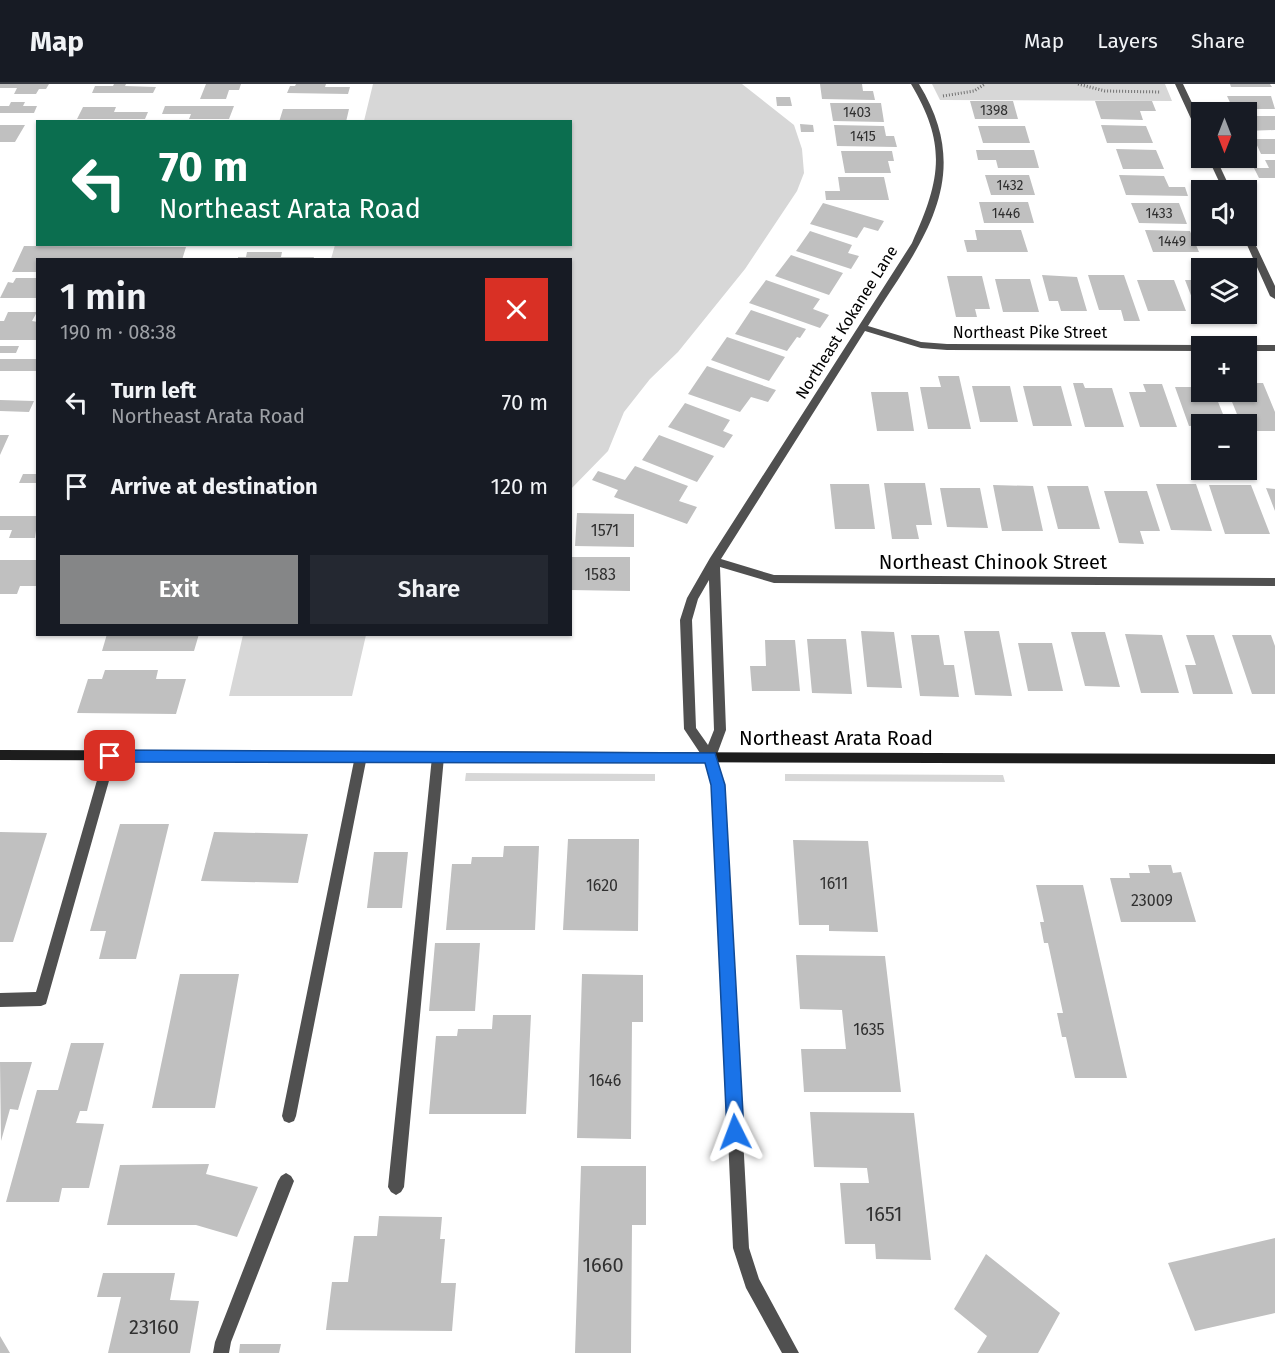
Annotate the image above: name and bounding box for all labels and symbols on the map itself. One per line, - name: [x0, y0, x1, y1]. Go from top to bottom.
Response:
- house number: 1398: [980, 102, 1008, 119]
- north arrow: [1191, 102, 1257, 168]
- house number: 1403: [843, 104, 871, 121]
- house number: 1415: [850, 128, 876, 145]
- house number: 1432: [996, 177, 1024, 194]
- house number: 1446: [992, 205, 1020, 222]
- house number: 1433: [1145, 205, 1173, 222]
- house number: 1449: [1158, 233, 1186, 250]
- street label: Northeast Kokanee Lane: [791, 242, 901, 402]
- street label: Northeast Pike Street: [953, 323, 1107, 342]
- house number: 1571: [591, 521, 619, 540]
- street label: Northeast Chinook Street: [879, 550, 1108, 574]
- house number: 1583: [584, 565, 616, 584]
- street label: Northeast Arata Road: [739, 726, 933, 750]
- pin: [84, 730, 135, 781]
- house number: 1611: [820, 874, 848, 893]
- house number: 1620: [586, 876, 618, 895]
- house number: 23009: [1131, 891, 1173, 910]
- house number: 1635: [853, 1020, 885, 1039]
- house number: 1646: [589, 1071, 621, 1090]
- position arrow: [703, 1100, 767, 1164]
- house number: 1651: [866, 1202, 902, 1226]
- house number: 1660: [582, 1253, 624, 1277]
- house number: 23160: [129, 1315, 179, 1339]

